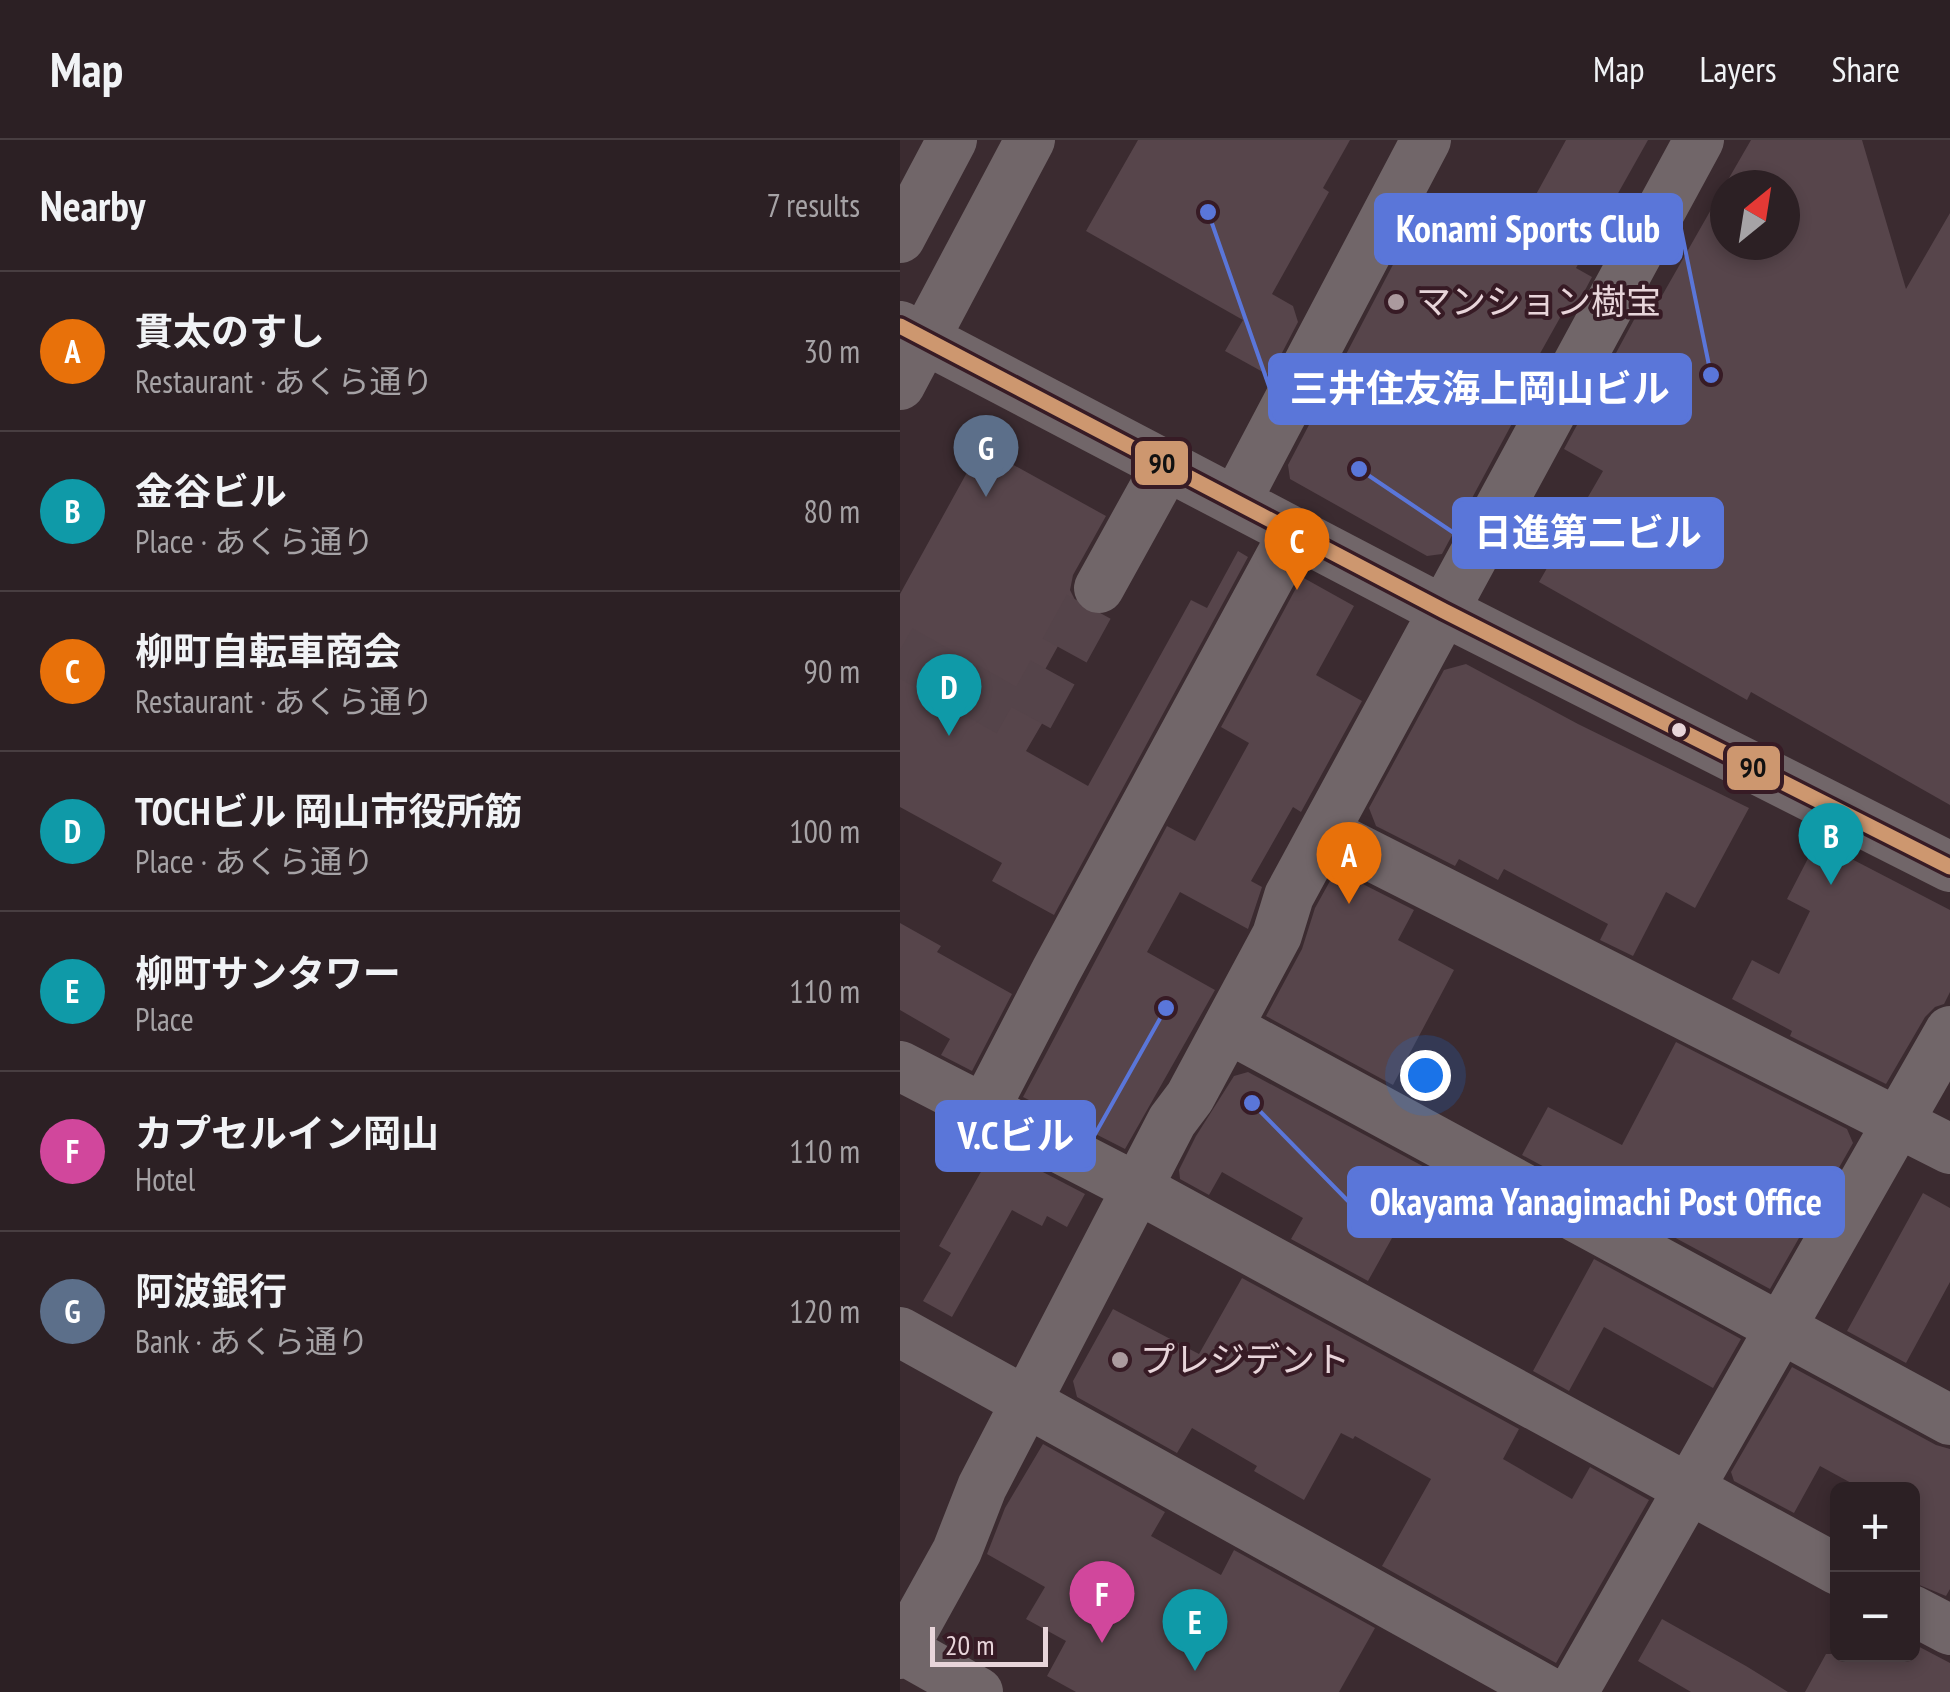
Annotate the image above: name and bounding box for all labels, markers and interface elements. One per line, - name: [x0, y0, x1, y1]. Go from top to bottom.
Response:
- text: Map: [50, 38, 123, 100]
- text: Map: [1593, 46, 1644, 92]
- text: Layers: [1699, 46, 1777, 92]
- text: Share: [1832, 46, 1900, 92]
- north arrow: [1710, 170, 1800, 260]
- text: Nearby: [40, 178, 145, 233]
- text: 7 results: [766, 184, 860, 226]
- callout: Konami Sports Club: [1376, 195, 1681, 263]
- text: Konami Sports Club: [1396, 203, 1660, 252]
- place label: マンション樹宝: [1416, 278, 1661, 324]
- marker: マンション樹宝: [1385, 291, 1407, 313]
- text: 貫太のすし: [135, 306, 325, 355]
- text: A: [64, 330, 81, 372]
- text: 30 m: [804, 330, 860, 372]
- callout: 三井住友海上岡山ビル: [1270, 355, 1690, 423]
- text: Restaurant · あくら通り: [135, 360, 433, 402]
- text: 三井住友海上岡山ビル: [1290, 363, 1670, 412]
- pin: G: [954, 414, 1018, 497]
- line badge: 90: [1133, 439, 1190, 487]
- text: 90: [1149, 444, 1175, 481]
- text: 金谷ビル: [135, 466, 287, 515]
- text: B: [65, 490, 80, 532]
- text: 80 m: [804, 490, 860, 532]
- callout: 日進第二ビル: [1454, 499, 1722, 567]
- text: 日進第二ビル: [1474, 507, 1702, 556]
- pin: C: [1264, 508, 1330, 590]
- text: Place · あくら通り: [135, 520, 374, 562]
- text: 柳町自転車商会: [135, 626, 401, 675]
- text: C: [65, 650, 80, 692]
- text: 90 m: [804, 650, 860, 692]
- pin: D: [917, 654, 982, 736]
- text: Restaurant · あくら通り: [135, 680, 433, 722]
- unlabelled marker: [1669, 720, 1689, 740]
- line badge: 90: [1725, 744, 1782, 792]
- text: 90: [1740, 748, 1766, 785]
- text: TOCHビル 岡山市役所筋: [135, 786, 522, 835]
- pin: B: [1798, 802, 1864, 885]
- text: D: [64, 810, 81, 852]
- text: 100 m: [789, 810, 860, 852]
- pin: A: [1316, 822, 1382, 904]
- text: Place · あくら通り: [135, 840, 374, 882]
- text: 柳町サンタワー: [135, 948, 401, 997]
- text: E: [66, 970, 79, 1012]
- text: 110 m: [789, 970, 860, 1012]
- text: Place: [135, 998, 194, 1040]
- your location: [1400, 1050, 1451, 1101]
- callout: V.Cビル: [937, 1102, 1094, 1170]
- text: カプセルイン岡山: [135, 1108, 439, 1157]
- text: V.Cビル: [957, 1110, 1074, 1159]
- text: F: [66, 1130, 79, 1172]
- text: 110 m: [789, 1130, 860, 1172]
- text: Hotel: [135, 1158, 195, 1200]
- callout: Okayama Yanagimachi Post Office: [1349, 1168, 1843, 1236]
- text: Okayama Yanagimachi Post Office: [1370, 1176, 1822, 1225]
- text: 阿波銀行: [135, 1266, 287, 1315]
- text: G: [64, 1290, 81, 1332]
- text: 120 m: [789, 1290, 860, 1332]
- text: Bank · あくら通り: [135, 1320, 369, 1362]
- place label: プレジデント: [1140, 1336, 1350, 1382]
- marker: プレジデント: [1109, 1349, 1131, 1371]
- map controls: [1830, 1482, 1920, 1662]
- button: +: [1830, 1482, 1920, 1572]
- pin: F: [1070, 1560, 1134, 1643]
- button: −: [1830, 1572, 1920, 1662]
- pin: E: [1162, 1588, 1228, 1671]
- scale bar: [930, 1622, 1048, 1666]
- text: 20 m: [945, 1626, 994, 1663]

